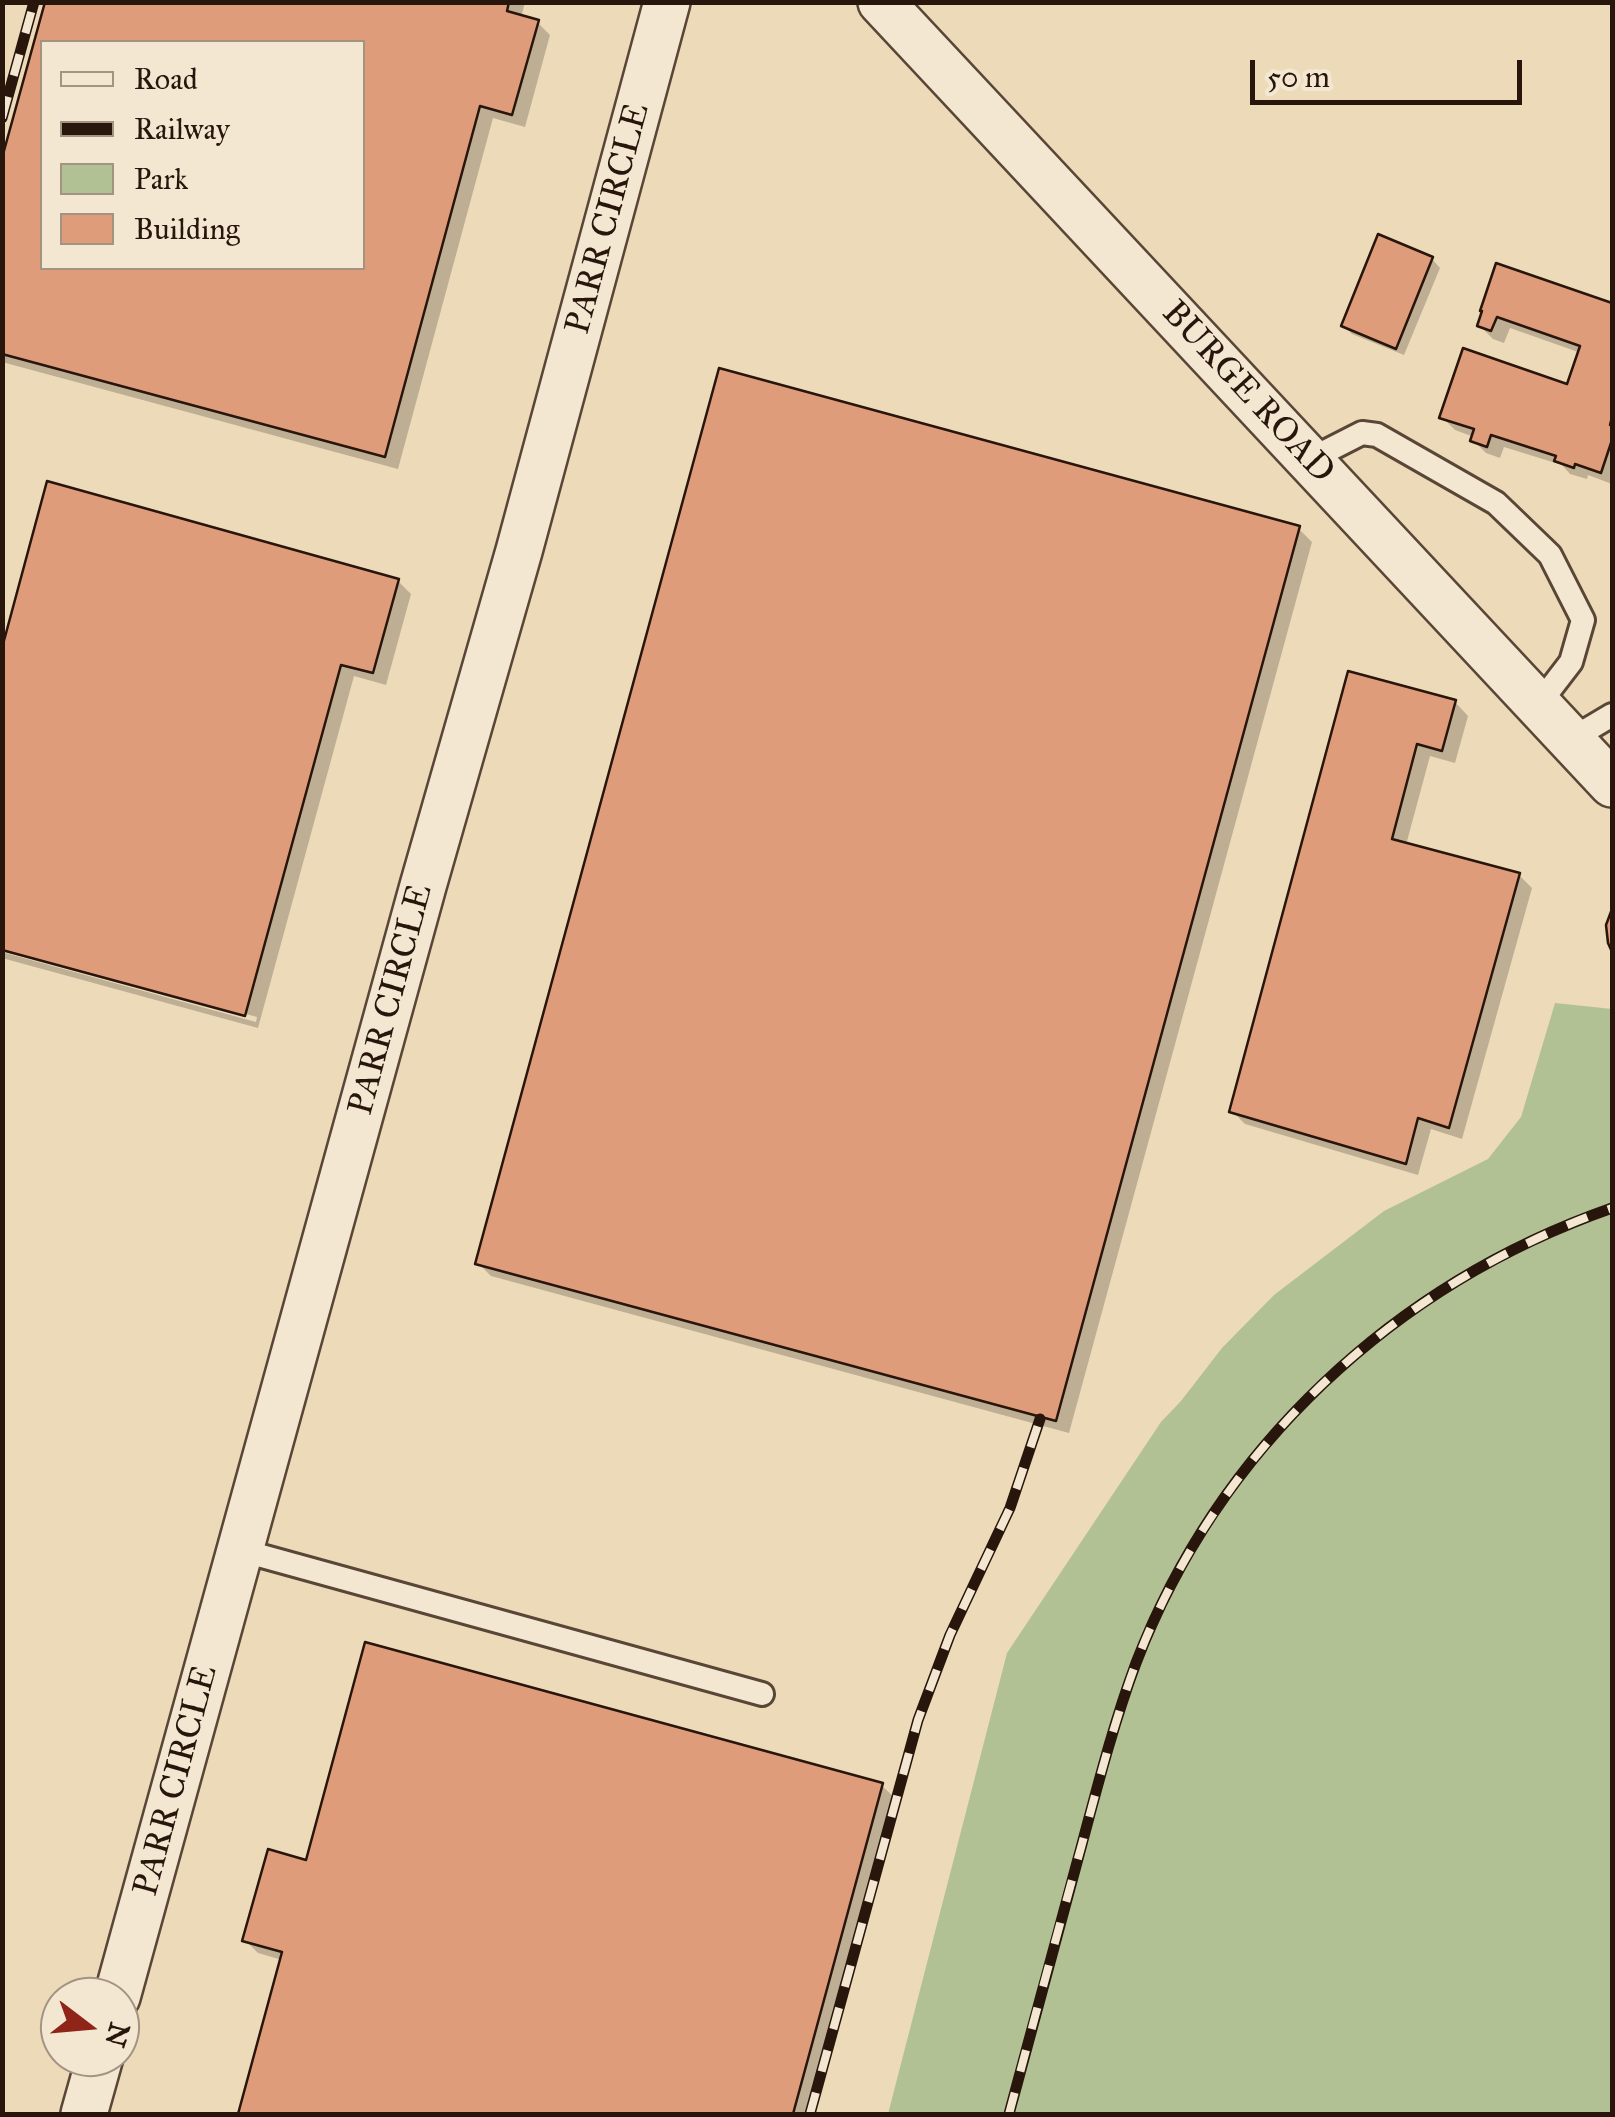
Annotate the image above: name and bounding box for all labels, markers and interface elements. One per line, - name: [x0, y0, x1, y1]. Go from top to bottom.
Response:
- legend: [40, 40, 365, 270]
- scale bar: [1255, 40, 1528, 102]
- text: 50 m: [1267, 59, 1330, 95]
- text: Road: [134, 61, 198, 97]
- street label: PARR CIRCLE: [558, 99, 660, 339]
- text: Railway: [134, 111, 230, 147]
- text: Park: [134, 161, 188, 197]
- text: Building: [134, 211, 240, 247]
- street label: BURGE ROAD: [1152, 293, 1342, 493]
- street label: PARR CIRCLE: [341, 880, 443, 1120]
- street label: PARR CIRCLE: [126, 1661, 228, 1901]
- north arrow: [40, 1977, 140, 2077]
- text: N: [97, 2019, 137, 2051]

